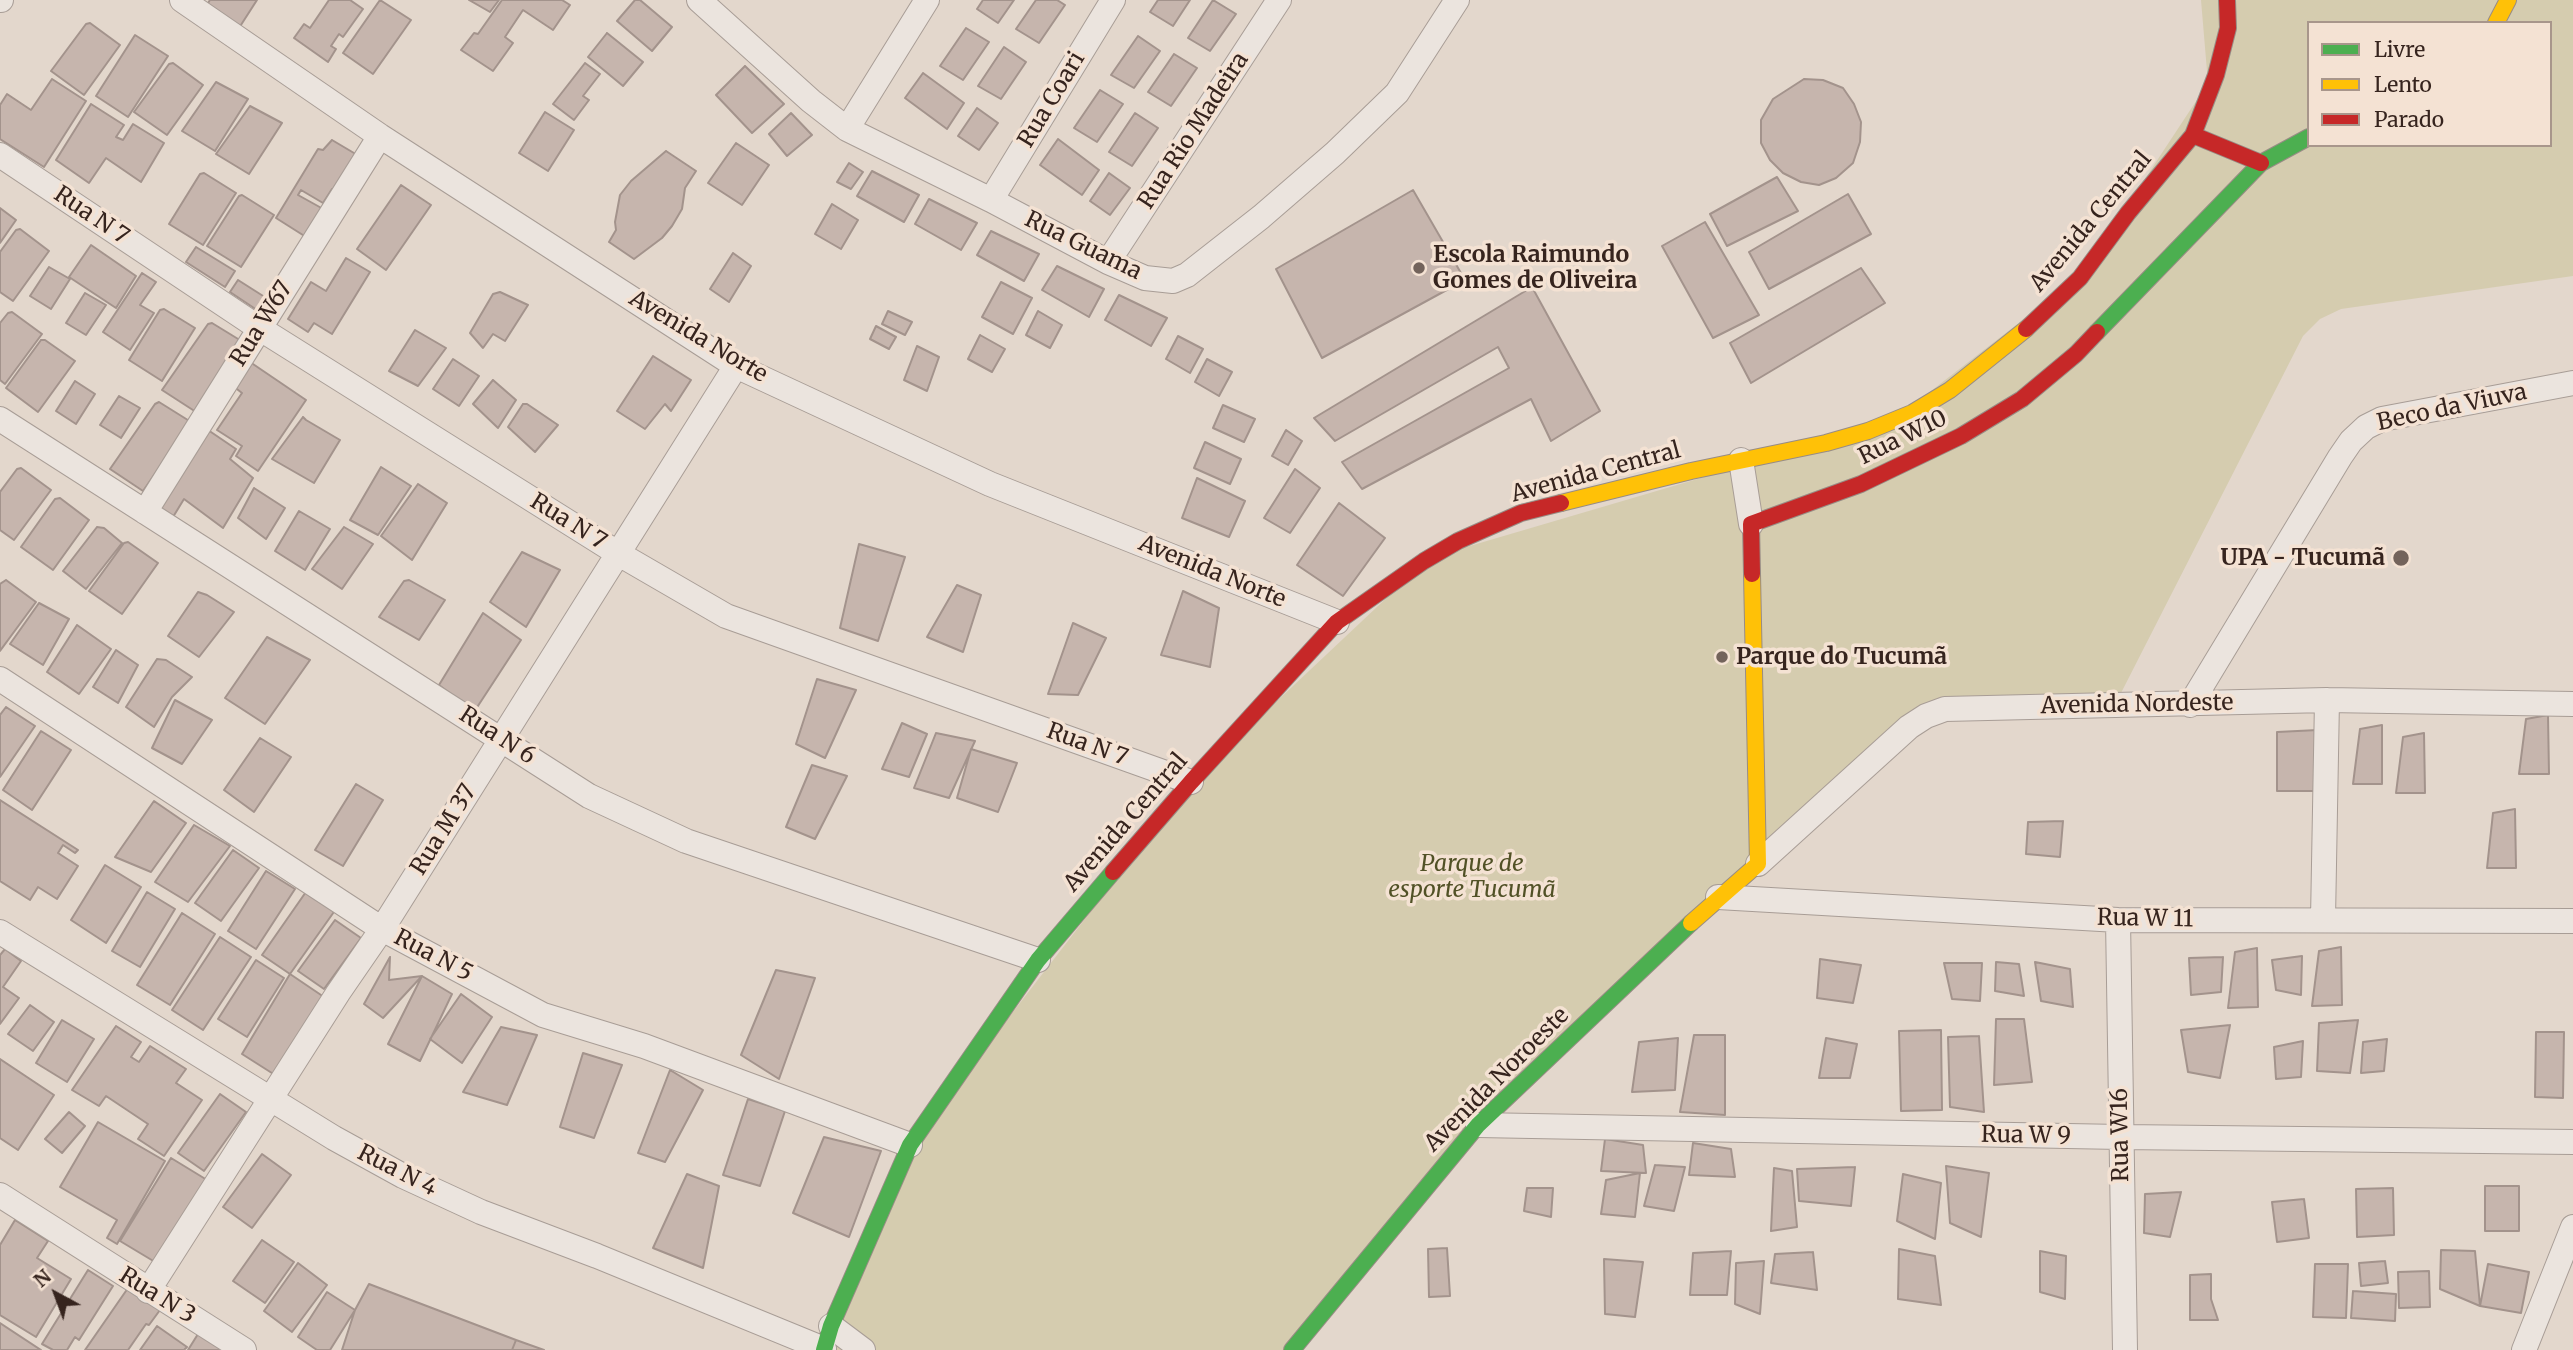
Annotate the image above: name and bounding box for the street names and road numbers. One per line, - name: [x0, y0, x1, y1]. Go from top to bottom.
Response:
- street label: Rua Coari: [1013, 47, 1091, 153]
- street label: Rua Rio Madeira: [1133, 47, 1255, 215]
- street label: Avenida Central: [2024, 146, 2158, 298]
- street label: Rua N 7: [48, 181, 134, 251]
- street label: Rua Guama: [1020, 206, 1146, 286]
- street label: Rua W67: [225, 276, 299, 372]
- street label: Avenida Norte: [624, 285, 772, 389]
- street label: Beco da Viuva: [2375, 379, 2529, 437]
- street label: Rua W10: [1854, 405, 1952, 471]
- street label: Avenida Central: [1508, 437, 1684, 509]
- street label: Rua N 7: [525, 488, 611, 556]
- street label: Avenida Norte: [1135, 530, 1289, 614]
- street label: Avenida Nordeste: [2040, 690, 2234, 720]
- street label: Rua N 6: [454, 701, 540, 771]
- street label: Rua N 7: [1043, 718, 1131, 772]
- street label: Avenida Central: [1058, 748, 1194, 898]
- street label: Rua M 37: [405, 780, 483, 880]
- street label: Rua W 11: [2097, 904, 2193, 934]
- street label: Rua N 5: [389, 924, 477, 988]
- street label: Avenida Noroeste: [1419, 1002, 1575, 1158]
- street label: Rua W16: [2106, 1088, 2136, 1182]
- street label: Rua W 9: [1981, 1121, 2071, 1151]
- street label: Rua N 4: [353, 1139, 441, 1203]
- street label: Rua N 3: [114, 1262, 200, 1330]

